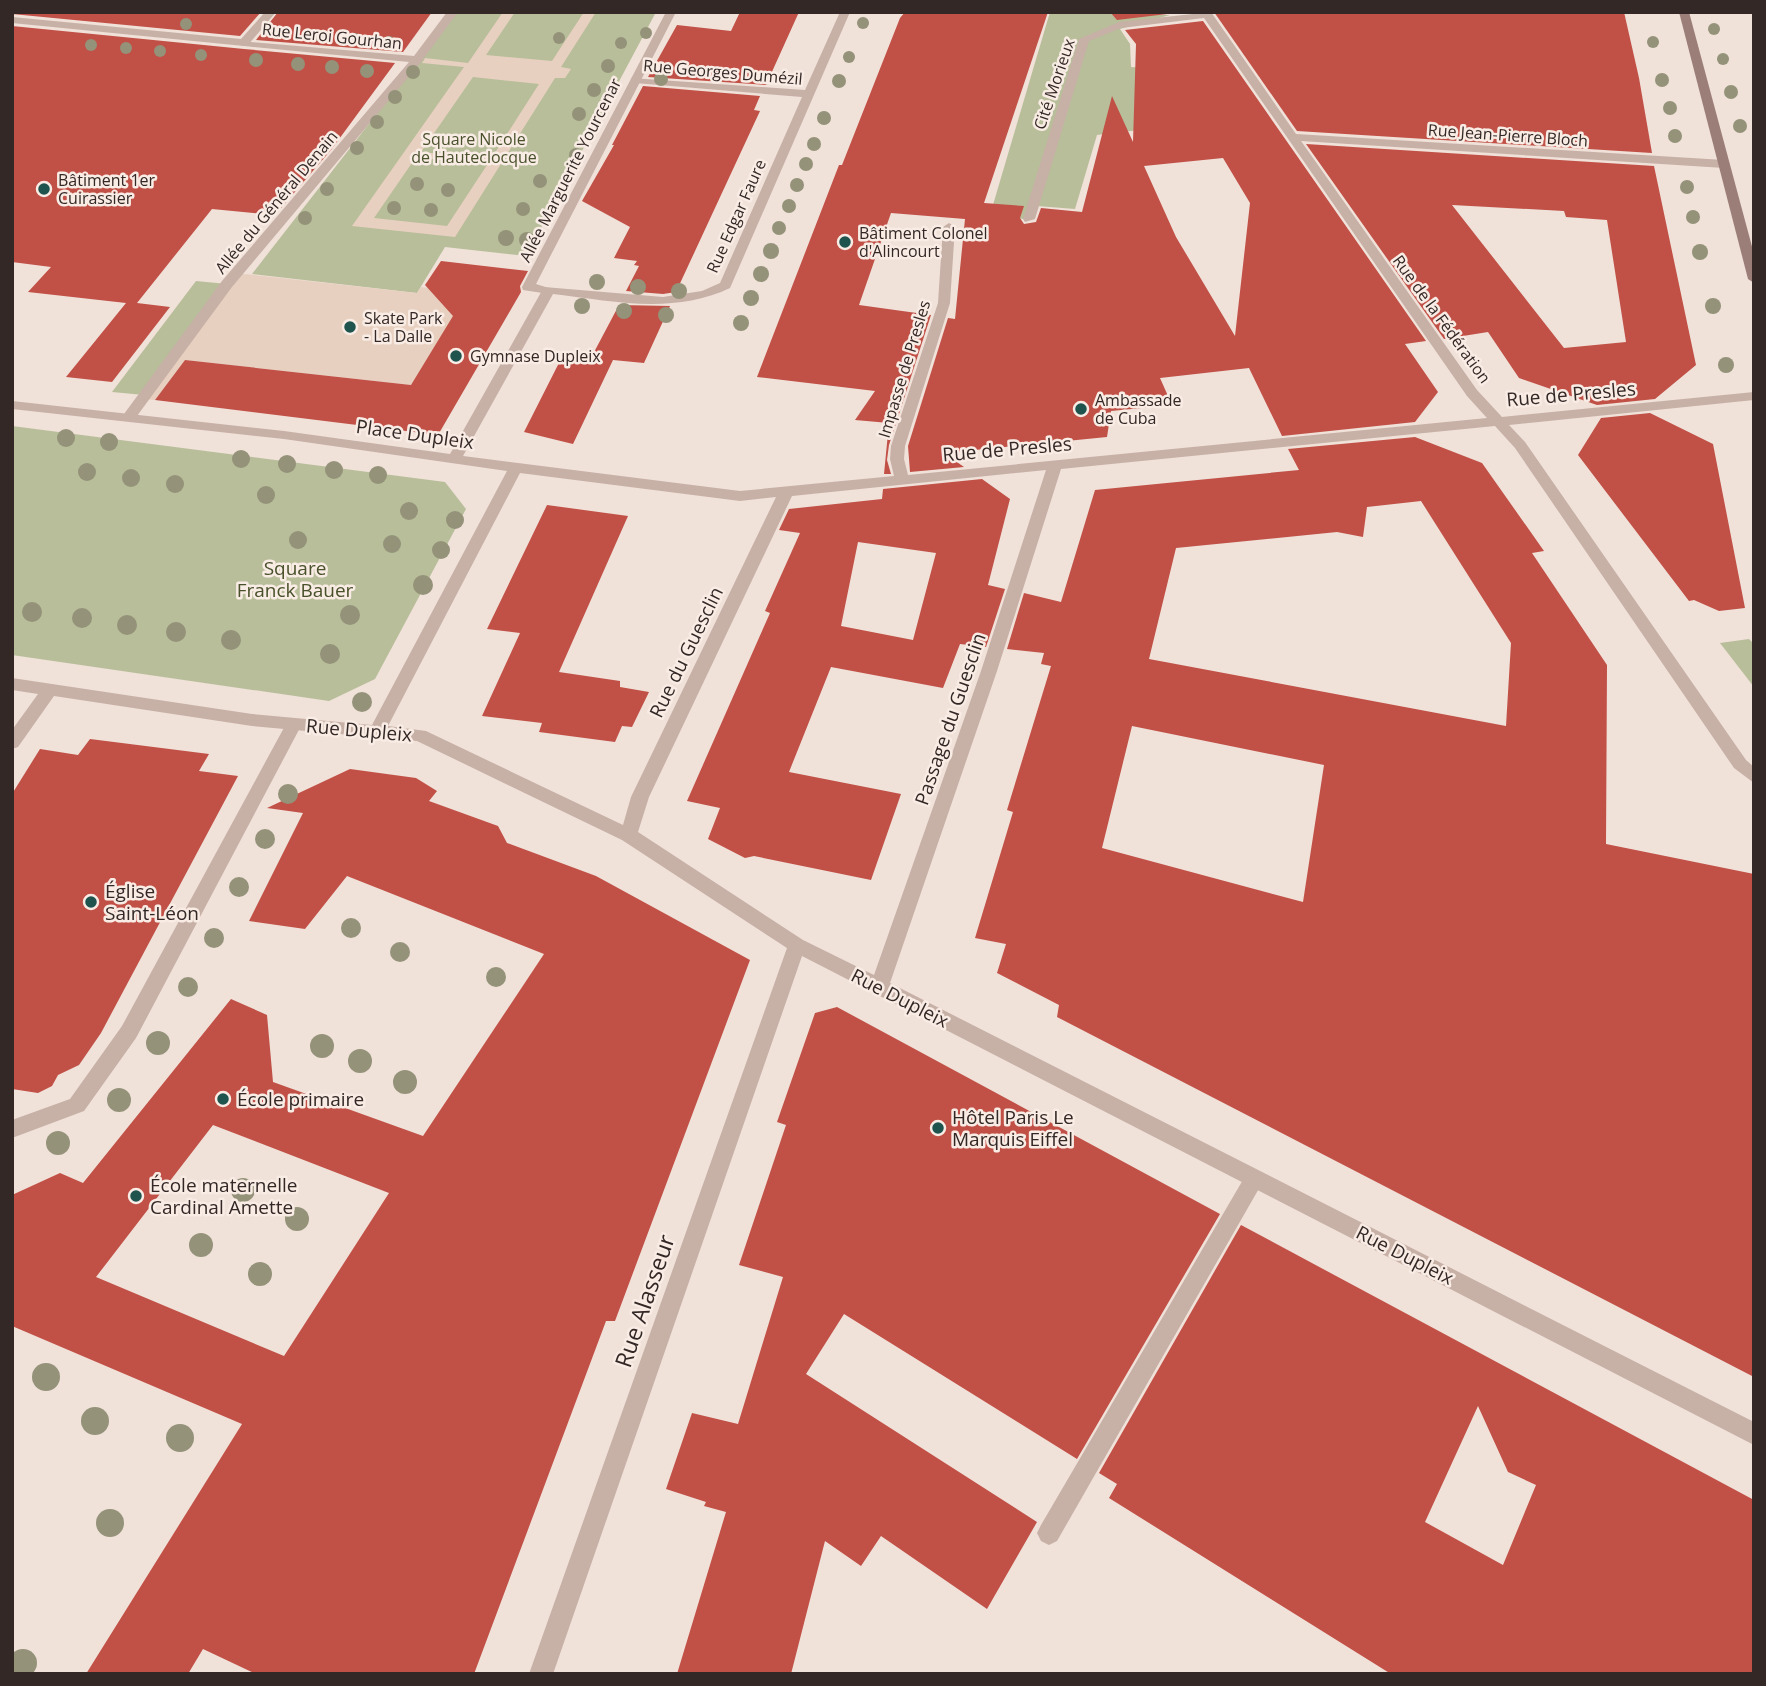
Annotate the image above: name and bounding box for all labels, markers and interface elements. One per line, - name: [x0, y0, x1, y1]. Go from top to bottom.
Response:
- street label: Rue Leroi Gourhan: [261, 18, 403, 54]
- street label: Cité Morieux: [1028, 35, 1080, 132]
- street label: Rue Georges Dumézil: [642, 54, 804, 90]
- street label: Allée Marguerite Yourcenar: [514, 74, 626, 266]
- street label: Rue Jean-Pierre Bloch: [1427, 118, 1589, 152]
- street label: Allée du Général Denain: [210, 126, 342, 278]
- park label: Square Nicole de Hauteclocque: [411, 128, 537, 168]
- street label: Rue Edgar Faure: [701, 156, 771, 276]
- place label: Bâtiment 1er Cuirassier: [58, 169, 156, 209]
- marker: Bâtiment 1er Cuirassier: [36, 181, 52, 197]
- place label: Bâtiment Colonel d'Alincourt: [859, 222, 988, 262]
- marker: Bâtiment Colonel d'Alincourt: [837, 234, 853, 250]
- street label: Rue de la Fédération: [1388, 250, 1496, 388]
- street label: Impasse de Presles: [873, 298, 935, 440]
- place label: Skate Park - La Dalle: [364, 307, 443, 347]
- marker: Skate Park - La Dalle: [342, 319, 358, 335]
- place label: Gymnase Dupleix: [470, 345, 601, 367]
- marker: Gymnase Dupleix: [448, 348, 464, 364]
- street label: Rue de Presles: [1505, 375, 1637, 413]
- place label: Ambassade de Cuba: [1095, 389, 1182, 429]
- marker: Ambassade de Cuba: [1073, 401, 1089, 417]
- street label: Place Dupleix: [354, 413, 476, 455]
- street label: Rue de Presles: [941, 430, 1073, 468]
- park label: Square Franck Bauer: [237, 555, 354, 603]
- street label: Rue du Guesclin: [643, 582, 729, 722]
- street label: Passage du Guesclin: [908, 630, 992, 808]
- street label: Rue Dupleix: [305, 712, 413, 748]
- place label: Église Saint-Léon: [105, 878, 199, 926]
- marker: Église Saint-Léon: [83, 894, 99, 910]
- street label: Rue Dupleix: [847, 962, 953, 1034]
- place label: École primaire: [237, 1086, 364, 1112]
- marker: École primaire: [215, 1091, 231, 1107]
- place label: Hôtel Paris Le Marquis Eiffel: [952, 1104, 1074, 1152]
- marker: Hôtel Paris Le Marquis Eiffel: [930, 1120, 946, 1136]
- place label: École maternelle Cardinal Amette: [150, 1172, 297, 1220]
- marker: École maternelle Cardinal Amette: [128, 1188, 144, 1204]
- street label: Rue Dupleix: [1352, 1219, 1458, 1291]
- street label: Rue Alasseur: [606, 1229, 682, 1371]

